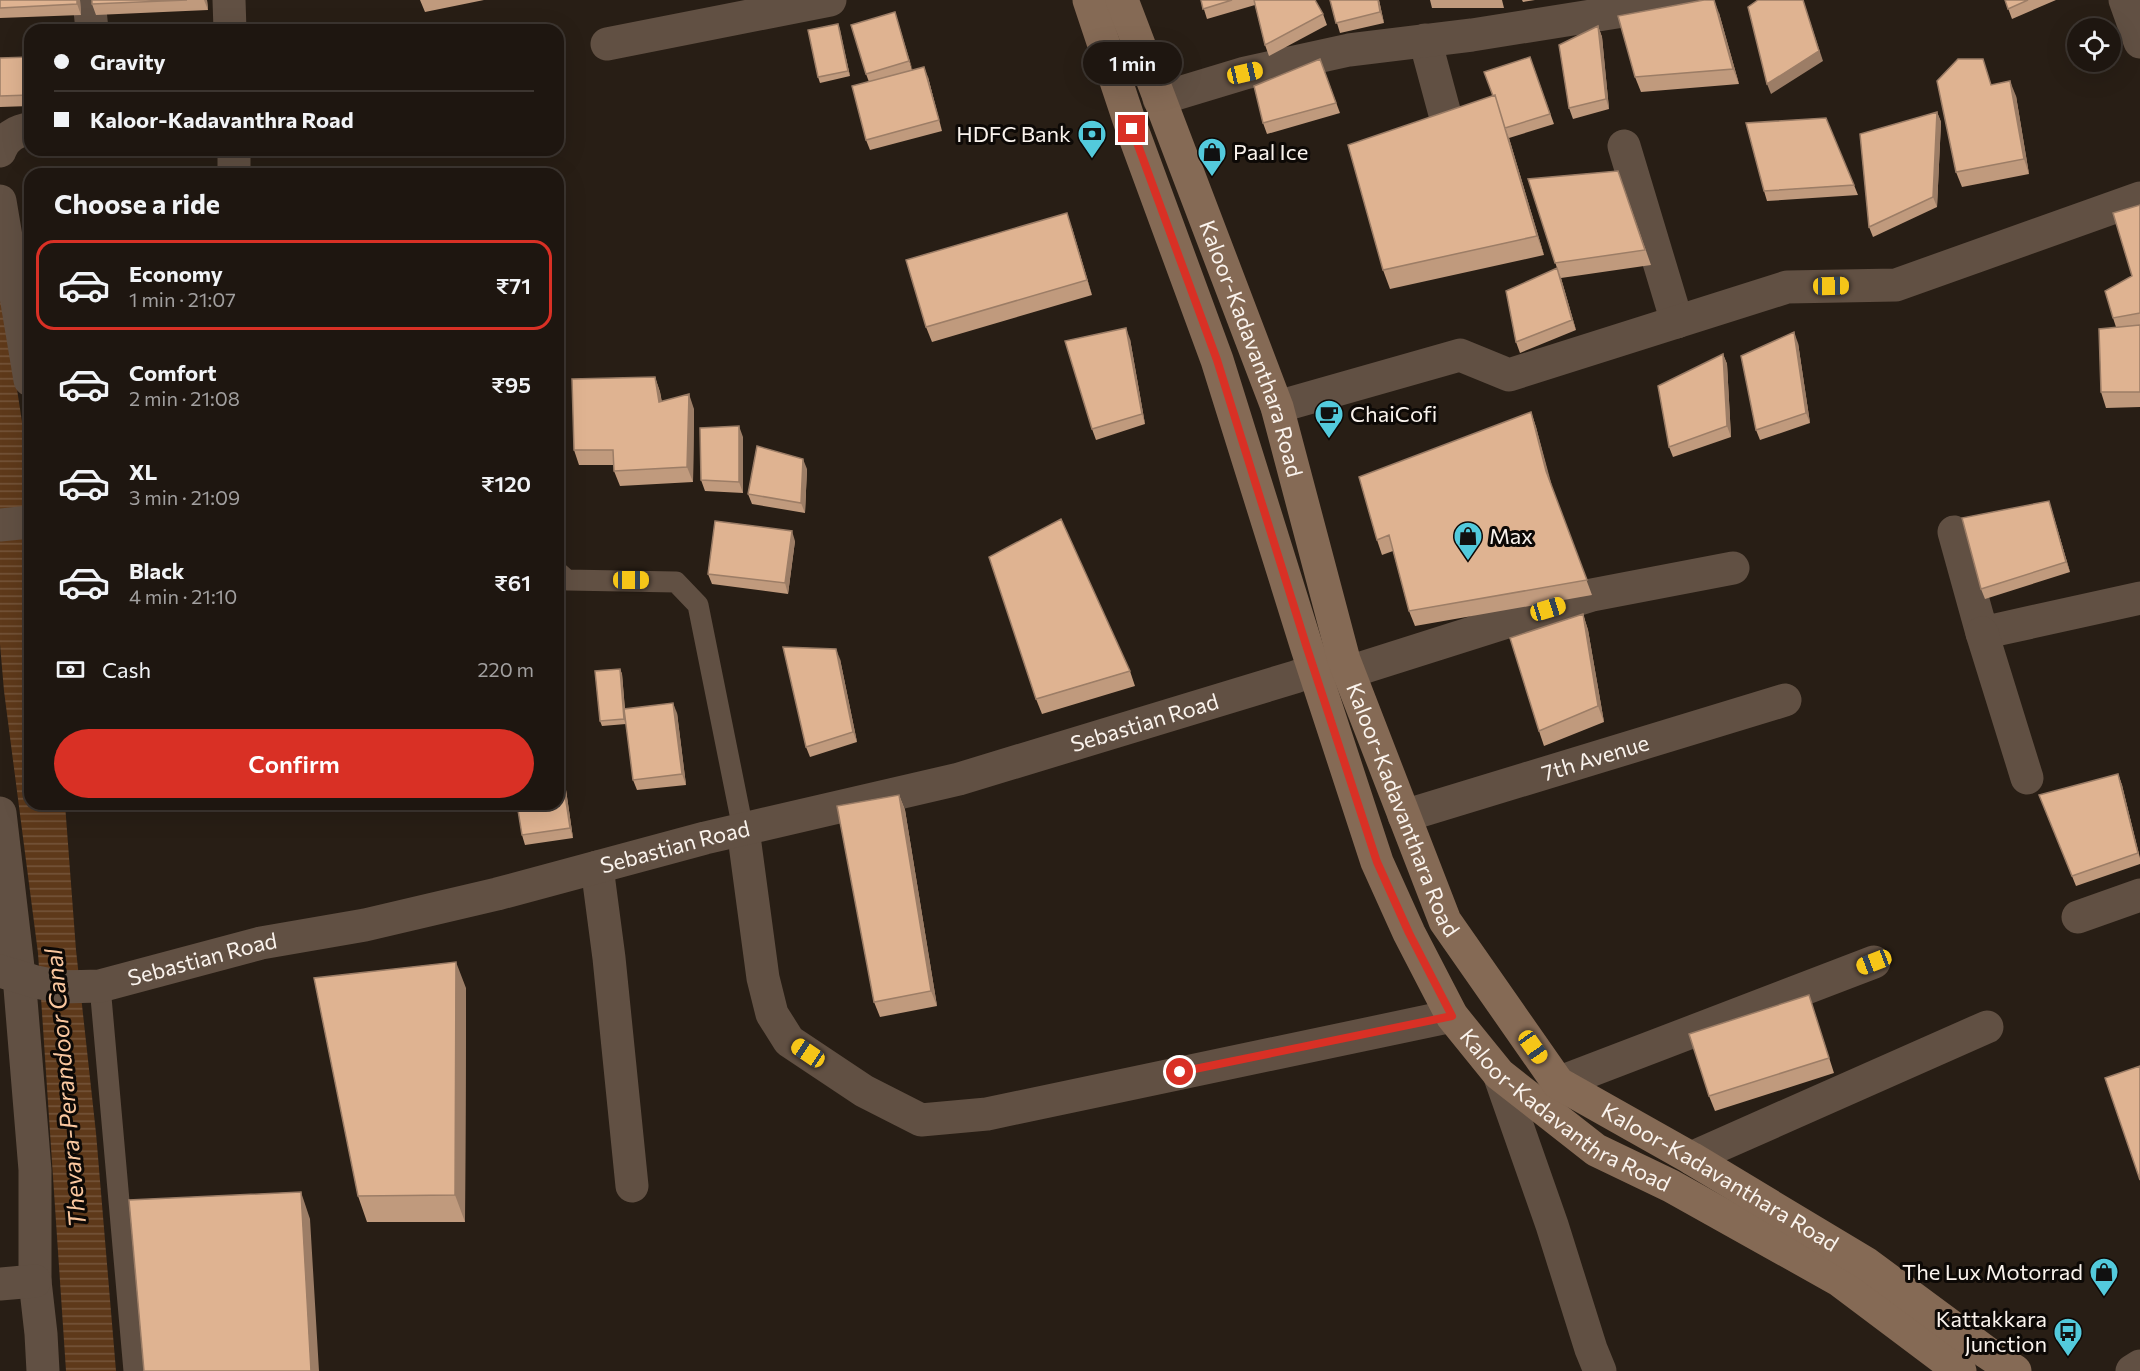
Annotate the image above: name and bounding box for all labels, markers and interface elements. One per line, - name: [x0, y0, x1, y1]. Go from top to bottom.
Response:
- map controls: [2067, 18, 2121, 72]
- button: locate: [2067, 18, 2121, 72]
- callout: 1 min: [1082, 42, 1182, 84]
- text: Gravity: [90, 48, 166, 75]
- text: 1 min: [1109, 51, 1156, 75]
- car: [1225, 60, 1265, 86]
- text: Kaloor-Kadavanthra Road: [90, 106, 354, 133]
- route end: [1118, 115, 1145, 142]
- bank icon: HDFC Bank: [1076, 118, 1108, 160]
- place label: HDFC Bank: [956, 120, 1071, 147]
- shop icon: Paal Ice: [1196, 136, 1228, 178]
- place label: Paal Ice: [1233, 138, 1308, 165]
- text: Choose a ride: [54, 187, 220, 220]
- street label: Kaloor-Kadavanthara Road: [1194, 216, 1309, 480]
- icon: car: [57, 258, 111, 312]
- text: Economy: [129, 260, 223, 287]
- text: ₹71: [496, 272, 531, 299]
- car: [1813, 277, 1849, 295]
- text: 1 min · 21:07: [129, 287, 236, 311]
- icon: car: [57, 357, 111, 411]
- text: Comfort: [129, 359, 217, 386]
- text: ₹95: [491, 371, 531, 398]
- text: 2 min · 21:08: [129, 386, 240, 410]
- cafe icon: ChaiCofi: [1313, 398, 1345, 440]
- place label: ChaiCofi: [1350, 400, 1437, 427]
- icon: car: [57, 456, 111, 510]
- text: XL: [129, 458, 157, 485]
- text: ₹120: [481, 470, 531, 497]
- text: 3 min · 21:09: [129, 485, 240, 509]
- shop icon: Max: [1452, 520, 1484, 562]
- place label: Max: [1489, 522, 1533, 549]
- icon: car: [57, 555, 111, 609]
- text: Black: [129, 557, 184, 584]
- text: ₹61: [494, 569, 531, 596]
- car: [613, 571, 649, 589]
- text: 4 min · 21:10: [129, 584, 237, 608]
- car: [1528, 595, 1568, 623]
- icon: cash: [54, 653, 87, 686]
- text: Cash: [102, 656, 151, 683]
- text: 220 m: [478, 657, 534, 681]
- street label: Kaloor-Kadavanthara Road: [1341, 679, 1466, 942]
- street label: Sebastian Road: [1067, 687, 1222, 757]
- street label: 7th Avenue: [1538, 728, 1652, 786]
- button: Confirm: [54, 729, 534, 798]
- street label: Sebastian Road: [597, 814, 752, 879]
- street label: Sebastian Road: [125, 926, 279, 991]
- water label: Thevara-Perandoor Canal: [38, 947, 91, 1228]
- car: [1854, 947, 1894, 977]
- street label: Kaloor-Kadavanthra Road: [1455, 1023, 1675, 1197]
- car: [1515, 1027, 1551, 1067]
- car: [788, 1035, 828, 1071]
- route start: [1166, 1058, 1193, 1085]
- street label: Kaloor-Kadavanthara Road: [1597, 1096, 1844, 1257]
- shop icon: The Lux Motorrad: [2088, 1256, 2120, 1298]
- place label: The Lux Motorrad: [1902, 1258, 2083, 1285]
- place label: Kattakkara Junction: [1936, 1305, 2047, 1357]
- bus stop icon: Kattakkara Junction: [2052, 1316, 2084, 1358]

